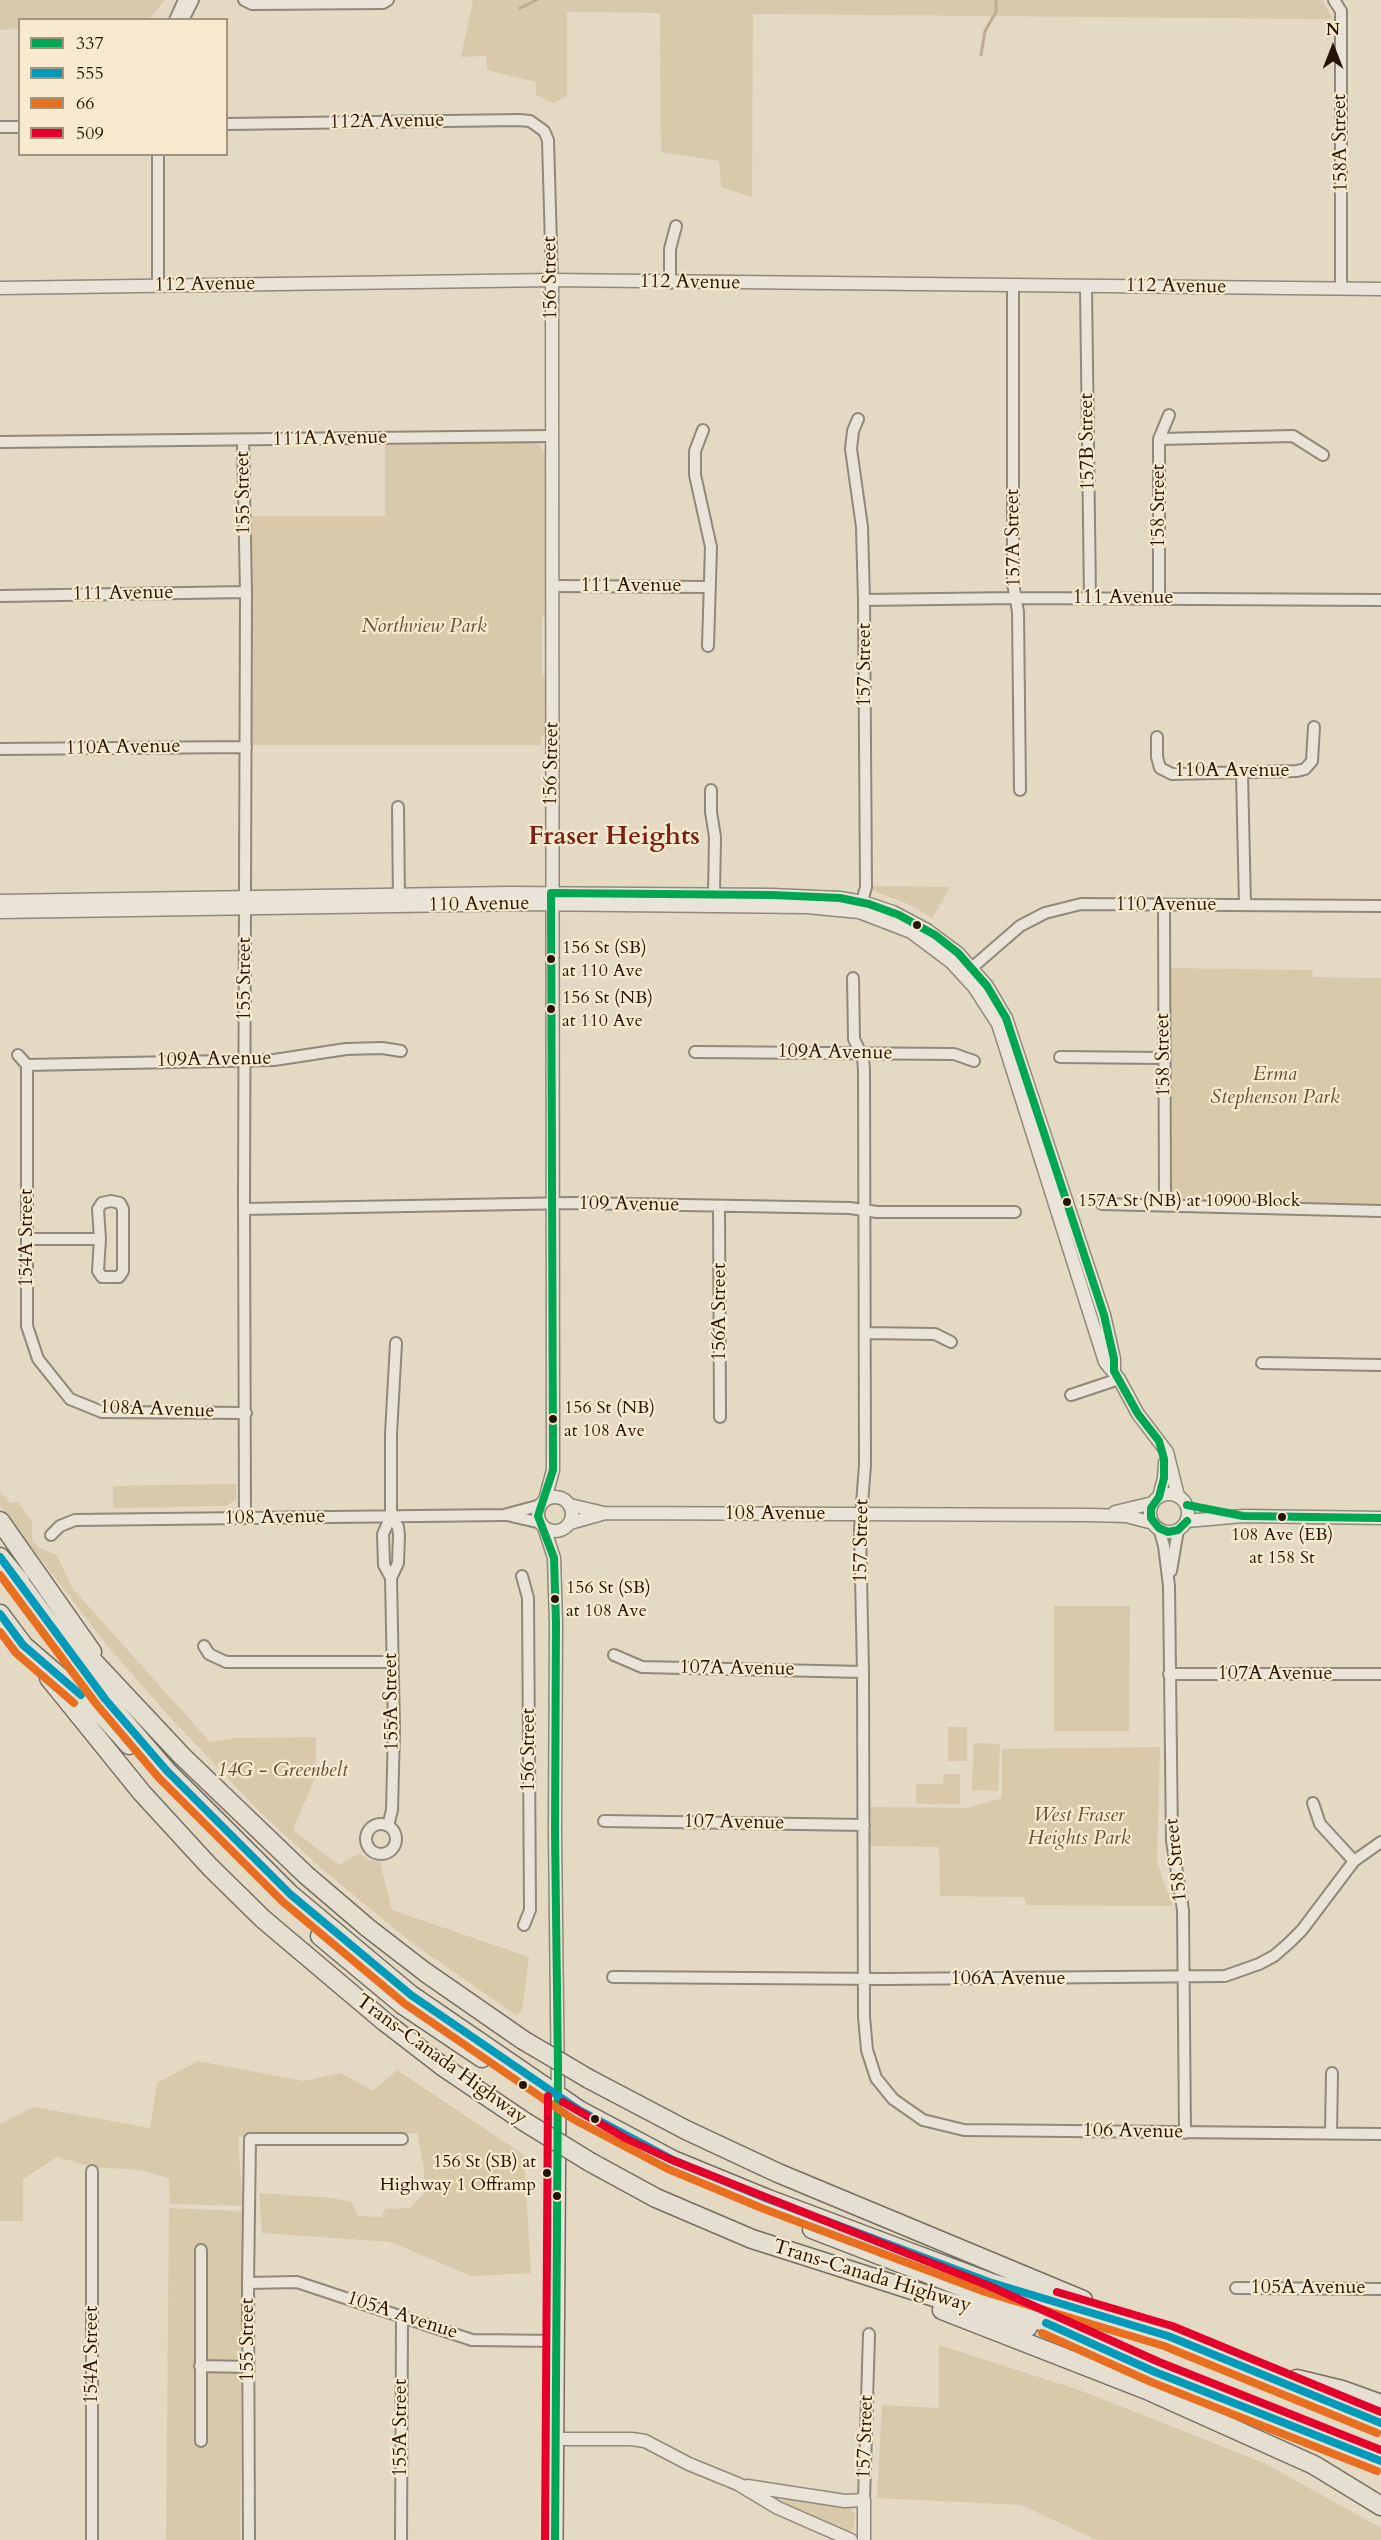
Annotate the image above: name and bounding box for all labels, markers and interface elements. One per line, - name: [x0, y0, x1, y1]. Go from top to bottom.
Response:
- legend: [18, 18, 228, 156]
- north arrow: [1303, 18, 1363, 78]
- text: N: [1326, 19, 1340, 41]
- text: 337: [76, 31, 104, 56]
- text: 555: [76, 61, 104, 86]
- text: 66: [76, 91, 94, 116]
- street label: 158A Street: [1328, 94, 1354, 192]
- street label: 112A Avenue: [329, 109, 445, 135]
- text: 509: [76, 121, 104, 146]
- street label: 156 Street: [538, 236, 564, 320]
- street label: 112 Avenue: [639, 270, 741, 296]
- street label: 112 Avenue: [154, 272, 256, 298]
- street label: 112 Avenue: [1125, 274, 1227, 300]
- street label: 157B Street: [1075, 393, 1101, 491]
- street label: 111A Avenue: [272, 426, 388, 452]
- street label: 155 Street: [231, 451, 257, 535]
- street label: 158 Street: [1147, 464, 1171, 548]
- street label: 157A Street: [1001, 489, 1027, 587]
- street label: 111 Avenue: [581, 574, 681, 598]
- street label: 111 Avenue: [72, 581, 174, 607]
- street label: 111 Avenue: [1073, 586, 1173, 610]
- park label: Northview Park: [361, 615, 487, 639]
- street label: 157 Street: [853, 623, 877, 707]
- street label: 156 Street: [539, 722, 565, 806]
- street label: 110A Avenue: [65, 735, 181, 761]
- street label: 110A Avenue: [1174, 759, 1290, 783]
- district label: Fraser Heights: [528, 822, 700, 854]
- street label: 110 Avenue: [428, 892, 530, 918]
- street label: 110 Avenue: [1116, 893, 1216, 917]
- unlabelled marker: [911, 919, 923, 931]
- street label: 155 Street: [233, 937, 257, 1021]
- place label: 156 St (SB) at 110 Ave: [562, 938, 647, 980]
- marker: 156 St (SB) at 110 Ave: [545, 953, 557, 965]
- place label: 156 St (NB) at 110 Ave: [562, 988, 653, 1030]
- marker: 156 St (NB) at 110 Ave: [545, 1003, 557, 1015]
- street label: 158 Street: [1151, 1013, 1177, 1097]
- street label: 109A Avenue: [777, 1040, 893, 1066]
- street label: 109A Avenue: [156, 1047, 272, 1073]
- park label: Erma Stephenson Park: [1210, 1063, 1340, 1110]
- street label: 154A Street: [15, 1189, 39, 1287]
- place label: 157A St (NB) at 10900 Block: [1078, 1191, 1300, 1213]
- street label: 109 Avenue: [578, 1192, 680, 1218]
- marker: 157A St (NB) at 10900 Block: [1061, 1196, 1073, 1208]
- street label: 156A Street: [708, 1263, 732, 1361]
- street label: 108A Avenue: [99, 1396, 215, 1424]
- place label: 156 St (NB) at 108 Ave: [564, 1398, 655, 1440]
- marker: 156 St (NB) at 108 Ave: [547, 1413, 559, 1425]
- street label: 157 Street: [849, 1499, 875, 1583]
- street label: 108 Avenue: [725, 1502, 825, 1526]
- street label: 108 Avenue: [224, 1505, 326, 1531]
- marker: 108 Ave (EB) at 158 St: [1276, 1511, 1288, 1523]
- place label: 108 Ave (EB) at 158 St: [1231, 1525, 1333, 1568]
- place label: 156 St (SB) at 108 Ave: [566, 1578, 651, 1620]
- marker: 156 St (SB) at 108 Ave: [549, 1593, 561, 1605]
- street label: 155A Street: [379, 1653, 405, 1751]
- street label: 107A Avenue: [679, 1656, 795, 1682]
- street label: 107A Avenue: [1217, 1662, 1333, 1686]
- street label: 156 Street: [517, 1708, 541, 1792]
- park label: 14G - Greenbelt: [216, 1759, 348, 1783]
- park label: West Fraser Heights Park: [1028, 1804, 1130, 1851]
- street label: 107 Avenue: [683, 1810, 785, 1836]
- street label: 158 Street: [1161, 1817, 1193, 1903]
- street label: 106A Avenue: [950, 1967, 1066, 1991]
- street label: Trans-Canada Highway: [351, 1990, 531, 2130]
- unlabelled marker: [517, 2079, 529, 2091]
- unlabelled marker: [589, 2113, 601, 2125]
- street label: 106 Avenue: [1082, 2119, 1184, 2145]
- place label: 156 St (SB) at Highway 1 Offramp: [380, 2152, 536, 2194]
- marker: 156 St (SB) at Highway 1 Offramp: [541, 2167, 553, 2179]
- unlabelled marker: [551, 2190, 563, 2202]
- street label: Trans-Canada Highway: [770, 2235, 974, 2319]
- street label: 105A Avenue: [1250, 2276, 1366, 2300]
- street label: 105A Avenue: [344, 2287, 460, 2345]
- street label: 155 Street: [236, 2298, 260, 2382]
- street label: 154A Street: [80, 2306, 104, 2404]
- street label: 155A Street: [389, 2379, 413, 2477]
- street label: 157 Street: [853, 2394, 879, 2480]

